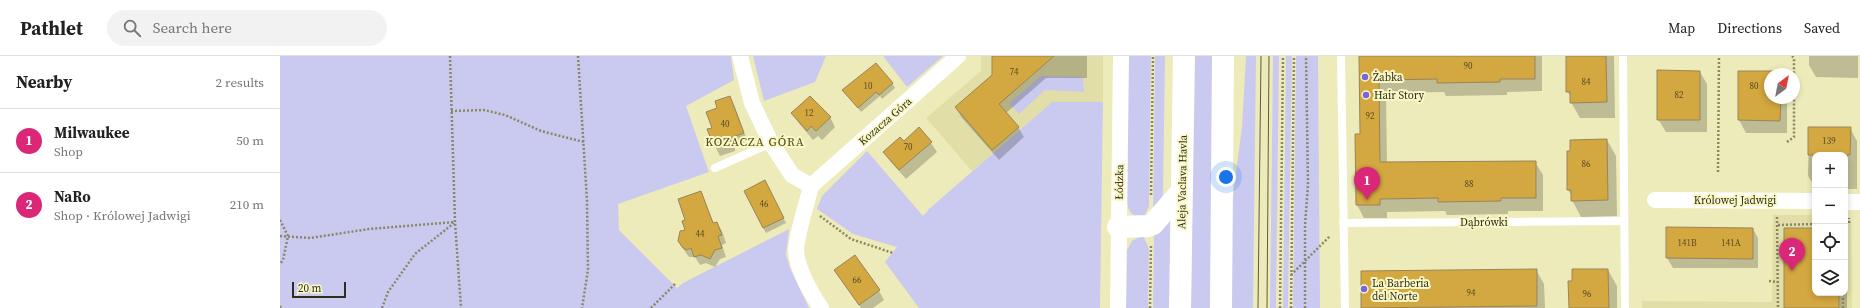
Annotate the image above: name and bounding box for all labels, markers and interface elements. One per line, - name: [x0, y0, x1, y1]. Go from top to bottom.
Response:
- search box: [107, 10, 387, 46]
- text: Pathlet: [20, 15, 83, 41]
- icon: search: [121, 17, 143, 39]
- text: Search here: [153, 17, 232, 38]
- text: Map: [1668, 18, 1695, 38]
- text: Directions: [1717, 18, 1782, 38]
- text: Saved: [1804, 18, 1840, 38]
- house number: 90: [1463, 60, 1473, 72]
- house number: 74: [1009, 66, 1019, 78]
- north arrow: [1764, 68, 1800, 104]
- text: Nearby: [16, 70, 72, 94]
- place label: Żabka: [1373, 70, 1403, 85]
- marker: Żabka: [1360, 72, 1370, 82]
- text: 2 results: [216, 74, 264, 91]
- house number: 84: [1581, 76, 1591, 88]
- house number: 10: [863, 80, 873, 92]
- house number: 80: [1749, 80, 1759, 92]
- place label: Hair Story: [1374, 88, 1424, 103]
- house number: 82: [1674, 89, 1684, 101]
- marker: Hair Story: [1361, 90, 1371, 100]
- street label: Kozacza Góra: [856, 94, 915, 149]
- house number: 12: [804, 107, 814, 119]
- house number: 92: [1365, 110, 1375, 122]
- house number: 40: [720, 118, 730, 130]
- text: Milwaukee: [54, 122, 130, 143]
- text: 1: [25, 132, 33, 149]
- text: 50 m: [236, 132, 264, 149]
- district label: KOZACZA GÓRA: [705, 134, 805, 150]
- street label: Aleja Vaclava Havla: [1174, 134, 1191, 229]
- house number: 139: [1822, 135, 1836, 147]
- house number: 70: [903, 141, 913, 153]
- text: Shop: [54, 143, 83, 160]
- map controls: [1812, 152, 1848, 296]
- button: +: [1812, 152, 1848, 188]
- house number: 86: [1581, 158, 1591, 170]
- street label: Łódzka: [1112, 164, 1127, 200]
- your location: [1216, 167, 1236, 187]
- pin: 1: [1354, 167, 1380, 200]
- house number: 88: [1464, 178, 1474, 190]
- text: NaRo: [54, 186, 91, 207]
- button: −: [1812, 188, 1848, 224]
- street label: Królowej Jadwigi: [1694, 193, 1776, 208]
- text: 2: [25, 196, 33, 213]
- text: 210 m: [230, 196, 264, 213]
- house number: 46: [759, 198, 769, 210]
- text: Shop · Królowej Jadwigi: [54, 207, 191, 224]
- street label: Dąbrówki: [1460, 215, 1508, 230]
- button: locate: [1812, 224, 1848, 260]
- house number: 44: [695, 228, 705, 240]
- house number: 141B: [1677, 237, 1697, 249]
- house number: 141A: [1721, 237, 1741, 249]
- pin: 2: [1779, 238, 1805, 271]
- button: layers: [1812, 260, 1848, 296]
- house number: 66: [852, 274, 862, 286]
- place label: La Barberia del Norte: [1372, 276, 1430, 304]
- scale bar: [292, 280, 346, 299]
- text: 20 m: [298, 281, 321, 296]
- marker: La Barberia del Norte: [1359, 284, 1369, 294]
- house number: 94: [1466, 287, 1476, 299]
- house number: 96: [1582, 288, 1592, 300]

